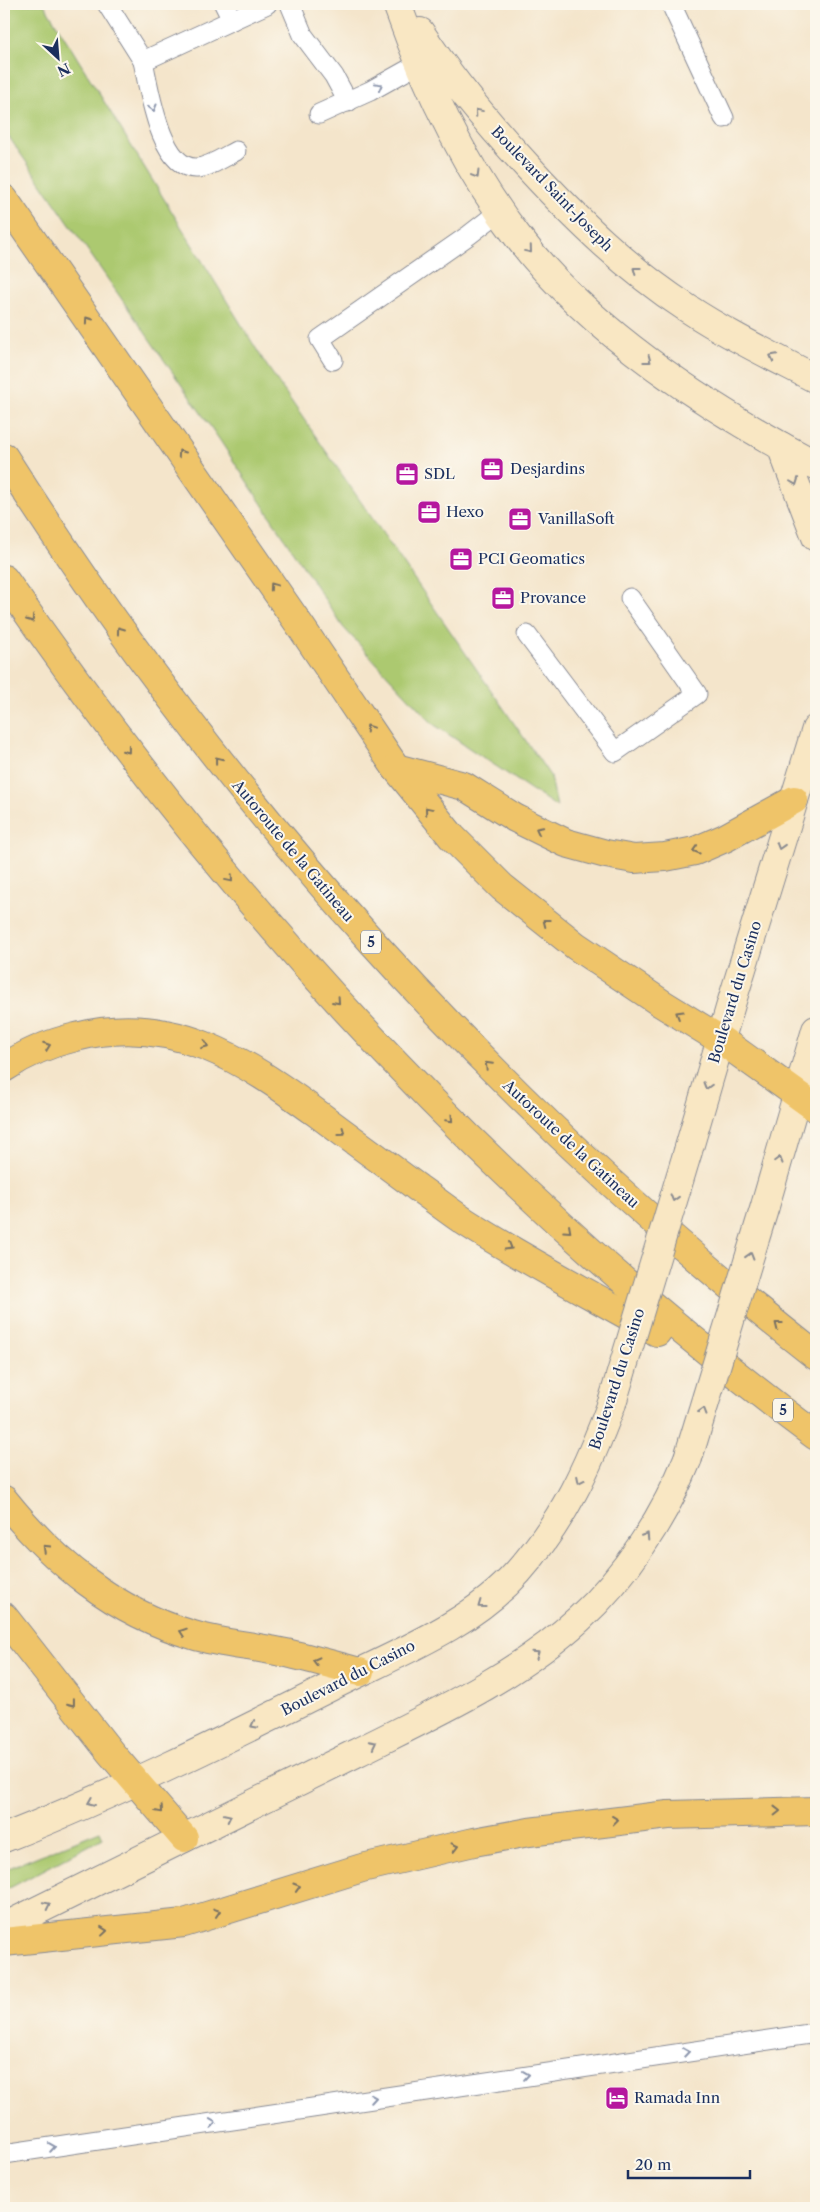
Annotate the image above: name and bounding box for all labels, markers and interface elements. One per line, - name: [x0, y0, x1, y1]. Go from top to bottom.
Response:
- north arrow: [32, 32, 82, 82]
- text: N: [54, 59, 73, 80]
- one-way arrow: [373, 82, 382, 92]
- one-way arrow: [148, 104, 158, 112]
- one-way arrow: [475, 108, 484, 117]
- street label: Boulevard Saint-Joseph: [487, 122, 618, 256]
- one-way arrow: [470, 169, 480, 178]
- one-way arrow: [523, 245, 532, 254]
- one-way arrow: [632, 267, 642, 276]
- one-way arrow: [85, 316, 94, 325]
- one-way arrow: [769, 353, 778, 363]
- one-way arrow: [642, 354, 652, 363]
- one-way arrow: [178, 449, 187, 459]
- office icon: Desjardins: [479, 456, 505, 482]
- place label: Desjardins: [510, 459, 585, 478]
- office icon: SDL: [394, 461, 420, 487]
- place label: SDL: [424, 464, 455, 483]
- one-way arrow: [789, 477, 799, 485]
- office icon: Hexo: [416, 499, 442, 525]
- place label: Hexo: [446, 502, 484, 521]
- office icon: VanillaSoft: [507, 506, 533, 532]
- place label: VanillaSoft: [537, 509, 615, 528]
- office icon: PCI Geomatics: [448, 546, 474, 572]
- place label: PCI Geomatics: [478, 549, 585, 568]
- one-way arrow: [270, 583, 279, 592]
- office icon: Provance: [490, 585, 516, 611]
- place label: Provance: [520, 588, 586, 607]
- one-way arrow: [25, 613, 34, 623]
- one-way arrow: [117, 627, 126, 636]
- one-way arrow: [366, 724, 375, 734]
- one-way arrow: [121, 744, 130, 754]
- one-way arrow: [214, 757, 223, 766]
- street label: Autoroute de la Gatineau: [228, 775, 358, 926]
- one-way arrow: [426, 807, 434, 816]
- one-way arrow: [536, 826, 545, 836]
- one-way arrow: [776, 841, 786, 850]
- one-way arrow: [692, 844, 701, 854]
- one-way arrow: [225, 873, 233, 882]
- street label: Boulevard du Casino: [704, 918, 765, 1065]
- one-way arrow: [543, 919, 552, 927]
- road number: 5: [361, 930, 381, 954]
- one-way arrow: [332, 996, 341, 1005]
- one-way arrow: [676, 1010, 685, 1020]
- one-way arrow: [201, 1040, 209, 1050]
- one-way arrow: [42, 1041, 51, 1052]
- one-way arrow: [485, 1062, 494, 1071]
- street label: Autoroute de la Gatineau: [499, 1075, 643, 1212]
- one-way arrow: [703, 1082, 713, 1090]
- one-way arrow: [444, 1113, 453, 1122]
- one-way arrow: [336, 1126, 346, 1135]
- one-way arrow: [774, 1156, 784, 1164]
- one-way arrow: [669, 1193, 679, 1202]
- one-way arrow: [562, 1224, 571, 1233]
- one-way arrow: [503, 1241, 512, 1251]
- one-way arrow: [745, 1252, 755, 1260]
- street label: Boulevard du Casino: [585, 1306, 648, 1452]
- one-way arrow: [775, 1323, 784, 1331]
- road number: 5: [773, 1398, 793, 1422]
- one-way arrow: [697, 1408, 707, 1416]
- one-way arrow: [576, 1475, 587, 1484]
- one-way arrow: [640, 1532, 650, 1541]
- one-way arrow: [43, 1544, 52, 1553]
- one-way arrow: [478, 1599, 487, 1607]
- one-way arrow: [179, 1628, 188, 1638]
- street label: Boulevard du Casino: [278, 1636, 418, 1720]
- one-way arrow: [530, 1651, 540, 1660]
- one-way arrow: [311, 1656, 320, 1667]
- one-way arrow: [66, 1697, 74, 1706]
- one-way arrow: [250, 1719, 259, 1729]
- one-way arrow: [368, 1740, 377, 1750]
- one-way arrow: [87, 1795, 96, 1806]
- one-way arrow: [154, 1804, 162, 1813]
- one-way arrow: [774, 1806, 781, 1816]
- one-way arrow: [223, 1812, 232, 1823]
- one-way arrow: [611, 1815, 619, 1826]
- one-way arrow: [450, 1842, 458, 1852]
- one-way arrow: [293, 1883, 301, 1893]
- one-way arrow: [42, 1901, 51, 1911]
- one-way arrow: [213, 1908, 221, 1918]
- one-way arrow: [101, 1926, 109, 1937]
- one-way arrow: [683, 2047, 691, 2058]
- one-way arrow: [521, 2071, 530, 2081]
- hotel icon: Ramada Inn: [604, 2085, 630, 2111]
- place label: Ramada Inn: [634, 2088, 721, 2107]
- one-way arrow: [370, 2093, 378, 2104]
- one-way arrow: [208, 2118, 217, 2128]
- one-way arrow: [48, 2142, 56, 2153]
- scale bar: [628, 2147, 750, 2179]
- text: 20 m: [635, 2155, 671, 2174]

